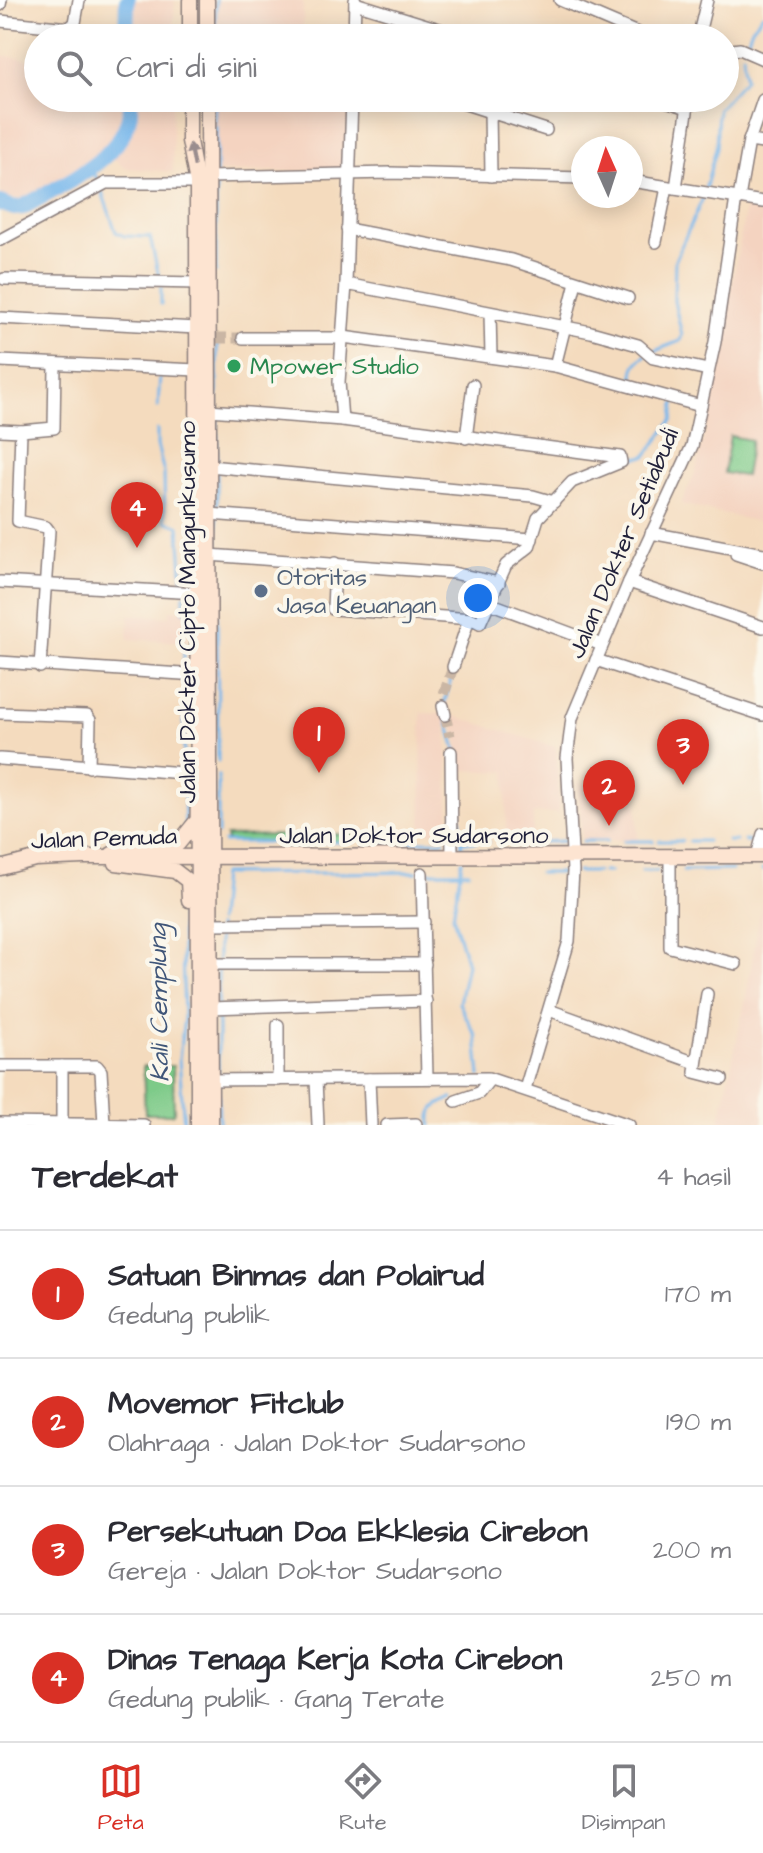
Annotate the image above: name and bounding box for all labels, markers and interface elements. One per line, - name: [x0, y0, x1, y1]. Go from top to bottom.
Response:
- search box: [24, 24, 739, 112]
- icon: search: [52, 46, 96, 90]
- text: Cari di sini: [116, 47, 257, 89]
- north arrow: [571, 136, 643, 208]
- one-way arrow: [185, 143, 197, 168]
- place label: Mpower Studio: [250, 350, 419, 384]
- marker: Mpower Studio: [225, 357, 243, 375]
- street label: Jalan Dokter Cipto Mangunkusumo: [171, 420, 206, 803]
- street label: Jalan Dokter Setiabudi: [560, 423, 688, 664]
- pin: 4: [111, 482, 163, 548]
- place label: Otoritas Jasa Keuangan: [277, 561, 436, 624]
- your location: [458, 578, 498, 618]
- marker: Otoritas Jasa Keuangan: [252, 582, 270, 600]
- pin: 1: [293, 707, 345, 773]
- pin: 3: [657, 719, 709, 785]
- pin: 2: [583, 760, 635, 826]
- street label: Jalan Pemuda: [30, 819, 178, 859]
- street label: Jalan Doktor Sudarsono: [280, 819, 549, 853]
- water label: Kali Cemplung: [140, 922, 179, 1082]
- text: Terdekat: [32, 1153, 178, 1201]
- text: 4 hasil: [656, 1159, 731, 1195]
- text: Satuan Binmas dan Polairud: [108, 1255, 484, 1297]
- text: 1: [56, 1276, 60, 1312]
- text: 170 m: [665, 1276, 731, 1312]
- text: Gedung publik: [108, 1297, 270, 1333]
- text: Movemor Fitclub: [108, 1383, 344, 1425]
- text: 2: [51, 1404, 65, 1440]
- text: 190 m: [666, 1404, 731, 1440]
- text: Olahraga · Jalan Doktor Sudarsono: [108, 1425, 525, 1461]
- text: Persekutuan Doa Ekklesia Cirebon: [108, 1511, 588, 1553]
- text: 3: [51, 1532, 65, 1568]
- text: 200 m: [653, 1532, 731, 1568]
- text: Gereja · Jalan Doktor Sudarsono: [108, 1553, 502, 1589]
- text: Dinas Tenaga Kerja Kota Cirebon: [108, 1639, 563, 1681]
- text: 4: [49, 1660, 67, 1696]
- text: 250 m: [651, 1660, 731, 1696]
- text: Gedung publik · Gang Terate: [108, 1681, 445, 1717]
- tab: Peta: [98, 1759, 144, 1838]
- tab: Rute: [339, 1759, 387, 1838]
- tab: Disimpan: [582, 1759, 665, 1838]

